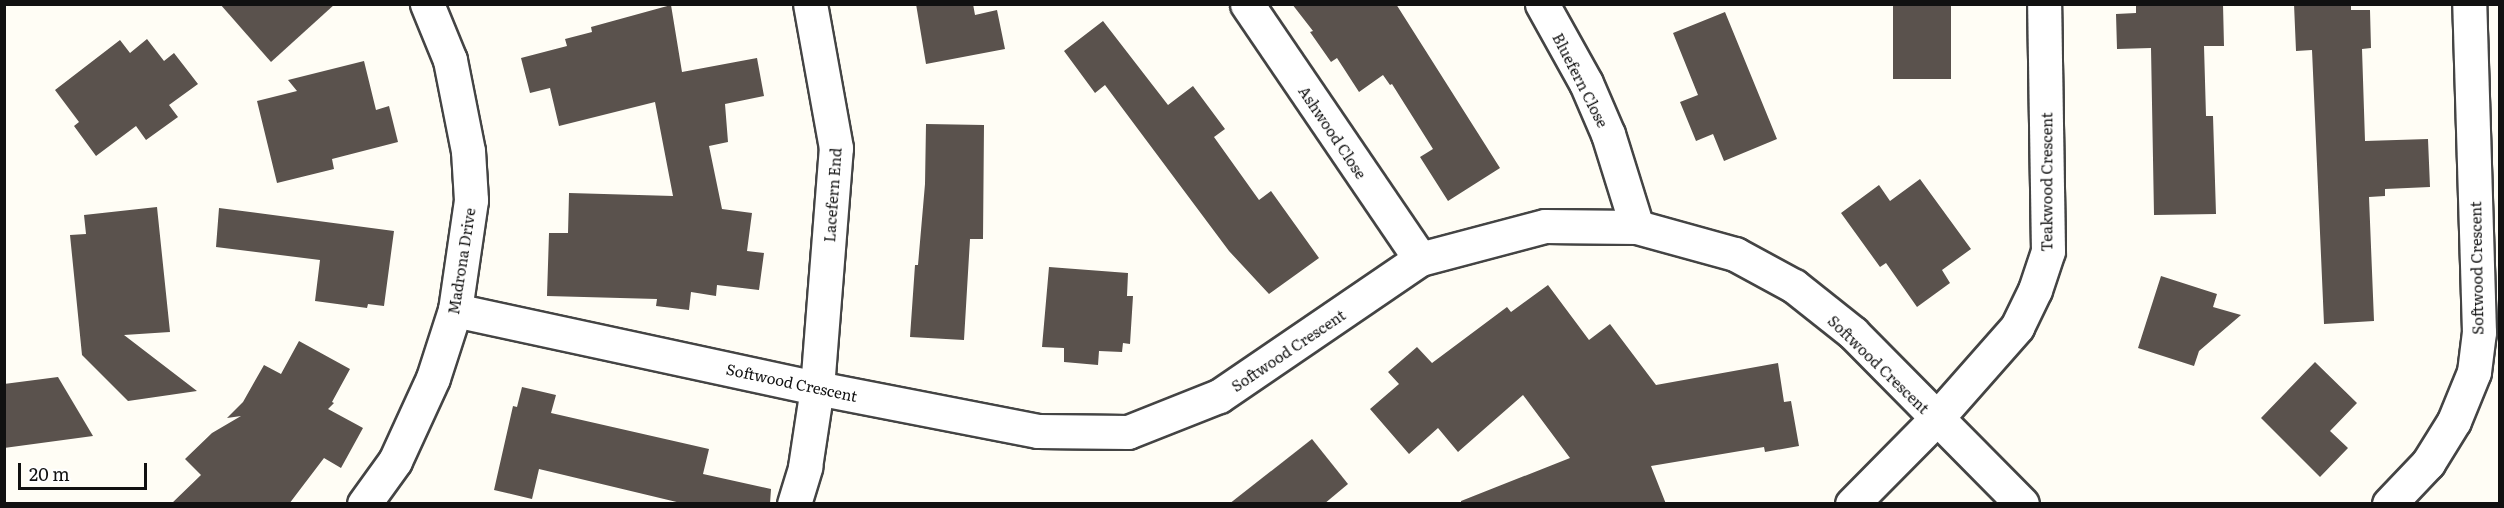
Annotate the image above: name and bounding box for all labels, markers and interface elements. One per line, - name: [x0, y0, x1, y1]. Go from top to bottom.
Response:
- street label: Bluefern Close: [1549, 30, 1613, 130]
- street label: Ashwood Close: [1295, 82, 1371, 182]
- street label: Teakwood Crescent: [2037, 112, 2055, 252]
- street label: Lacefern End: [820, 147, 844, 243]
- street label: Softwood Crescent: [2466, 201, 2486, 335]
- street label: Madrona Drive: [444, 206, 478, 316]
- street label: Softwood Crescent: [1228, 305, 1348, 395]
- street label: Softwood Crescent: [1825, 311, 1933, 417]
- street label: Softwood Crescent: [725, 359, 859, 405]
- scale bar: [21, 451, 150, 489]
- text: 20 m: [29, 460, 70, 487]

